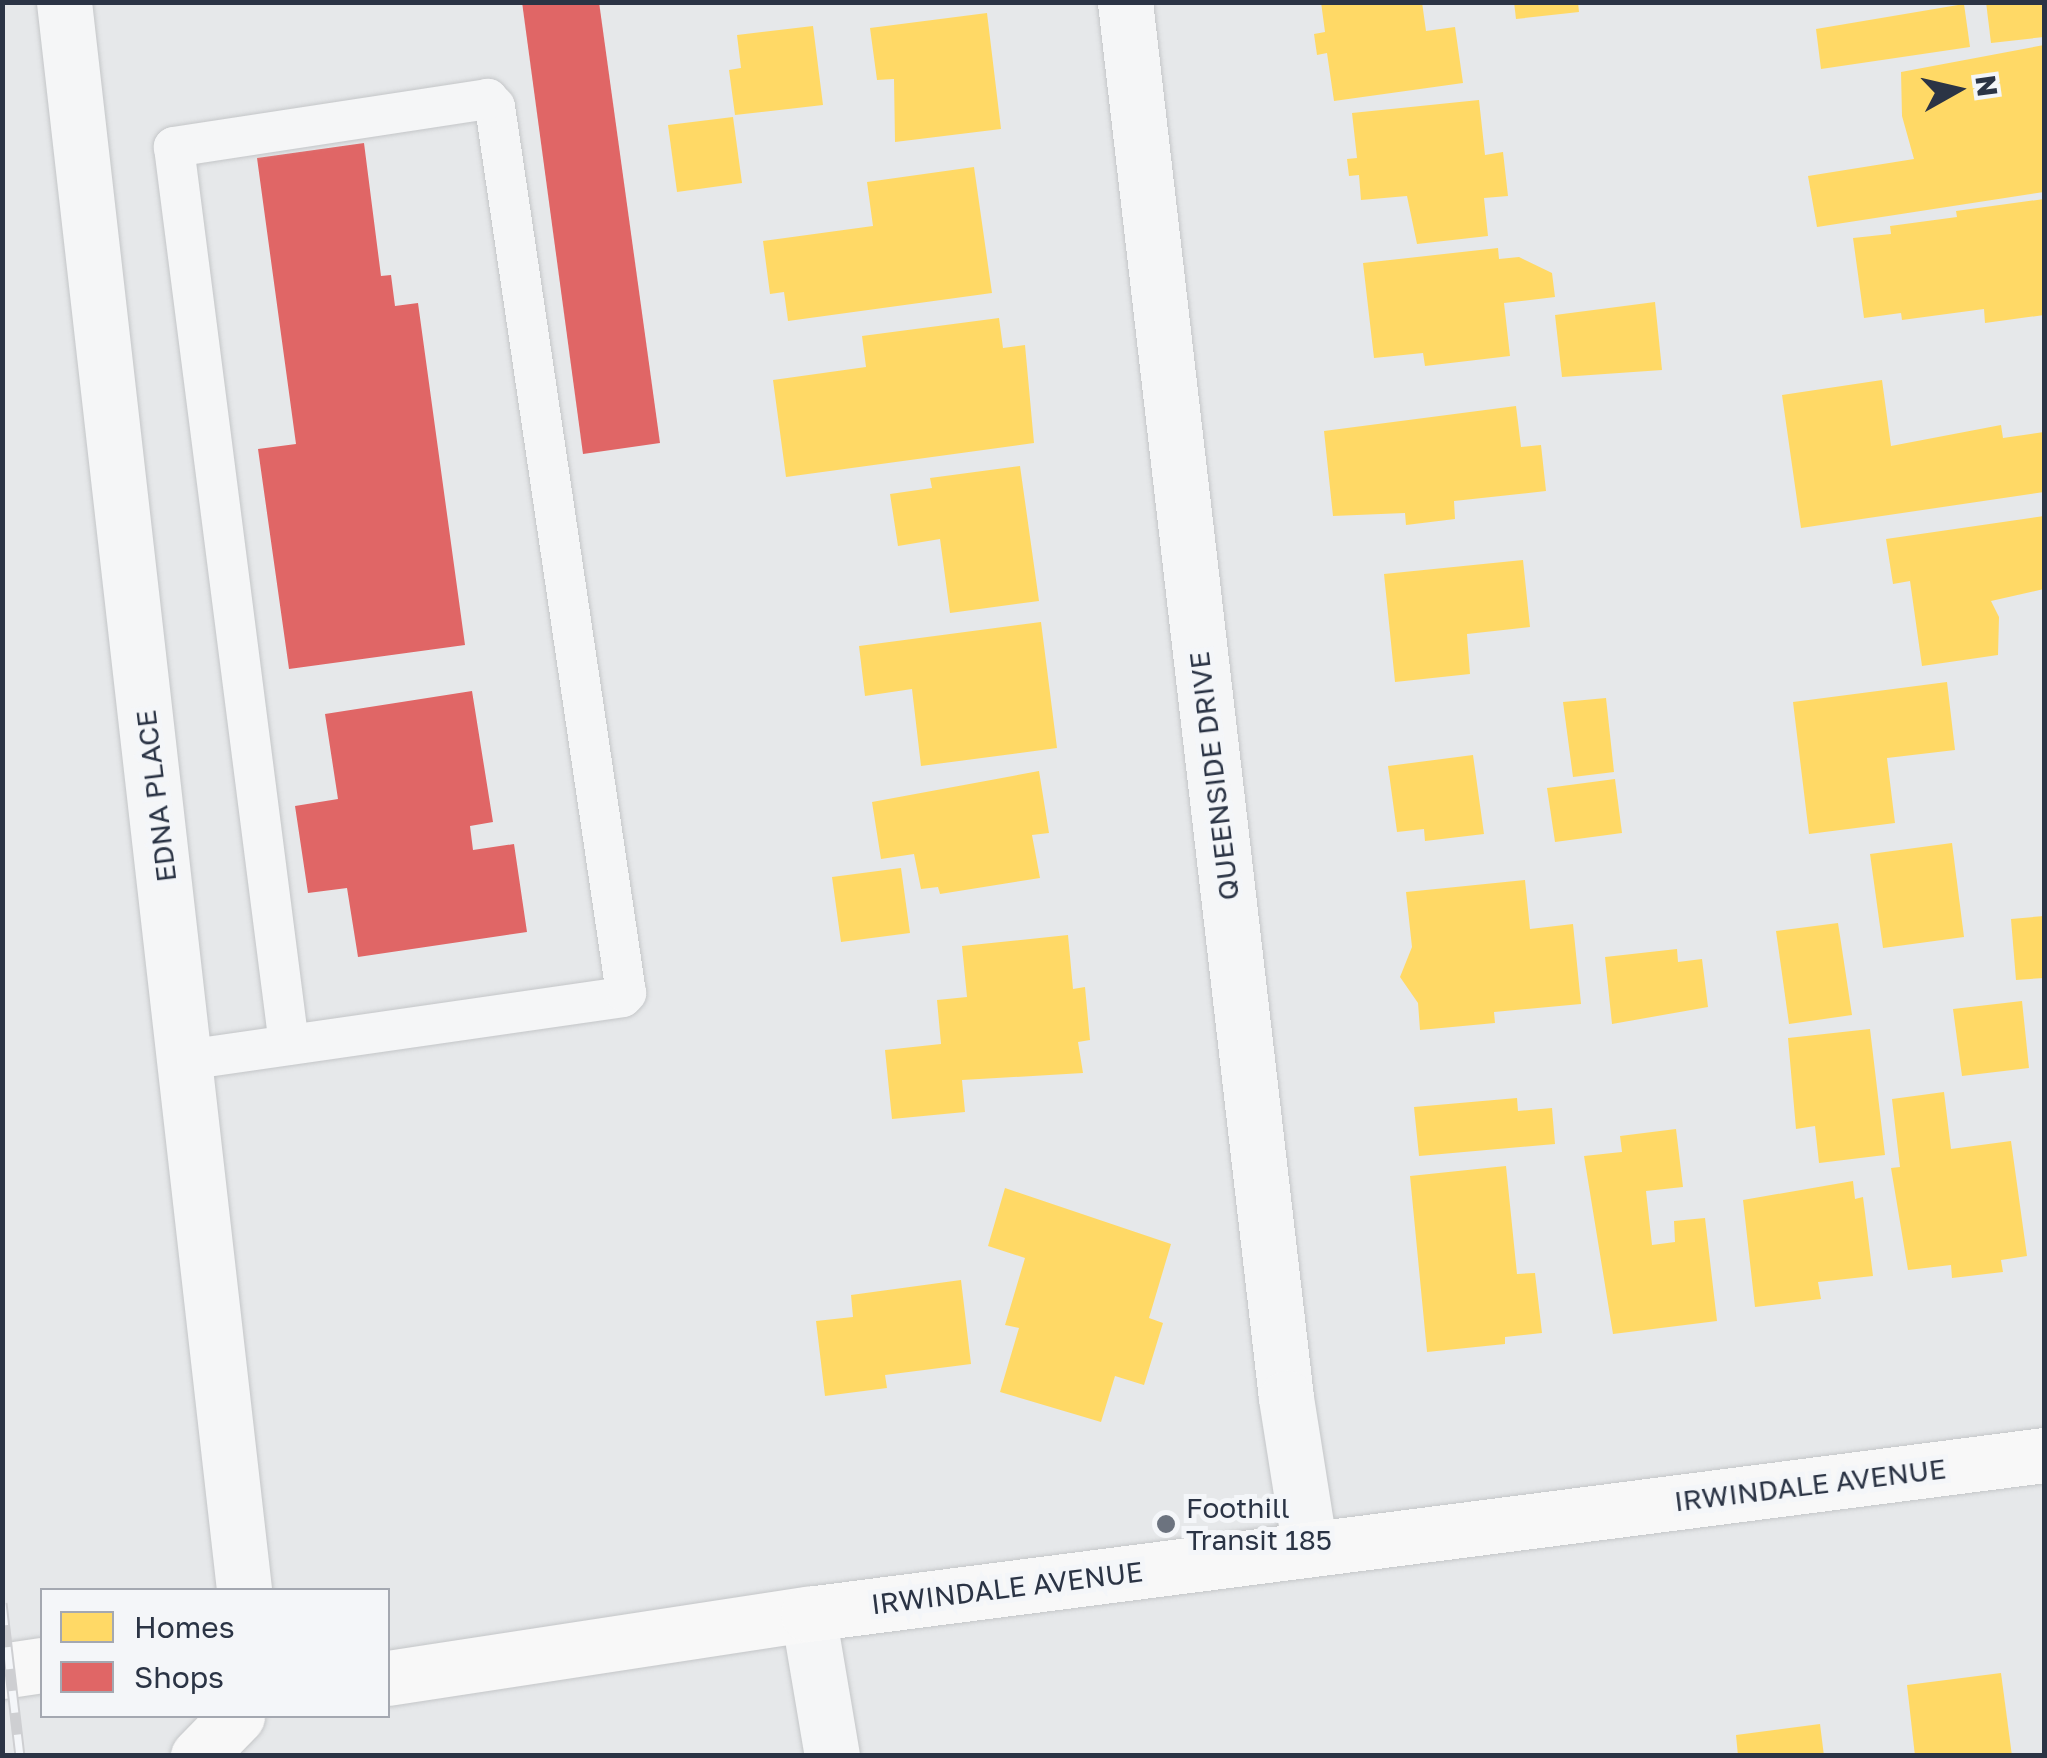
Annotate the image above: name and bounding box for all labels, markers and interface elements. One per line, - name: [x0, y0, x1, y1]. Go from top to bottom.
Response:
- north arrow: [1907, 40, 2007, 140]
- text: N: [1969, 73, 2005, 99]
- street label: QUEENSIDE DRIVE: [1182, 650, 1246, 902]
- street label: EDNA PLACE: [129, 708, 183, 884]
- street label: IRWINDALE AVENUE: [1672, 1452, 1948, 1518]
- place label: Foothill Transit 185: [1186, 1491, 1332, 1557]
- marker: Foothill Transit 185: [1155, 1513, 1177, 1535]
- street label: IRWINDALE AVENUE: [869, 1555, 1145, 1621]
- legend: [40, 1588, 390, 1718]
- text: Homes: [134, 1609, 235, 1645]
- text: Shops: [134, 1659, 224, 1695]

